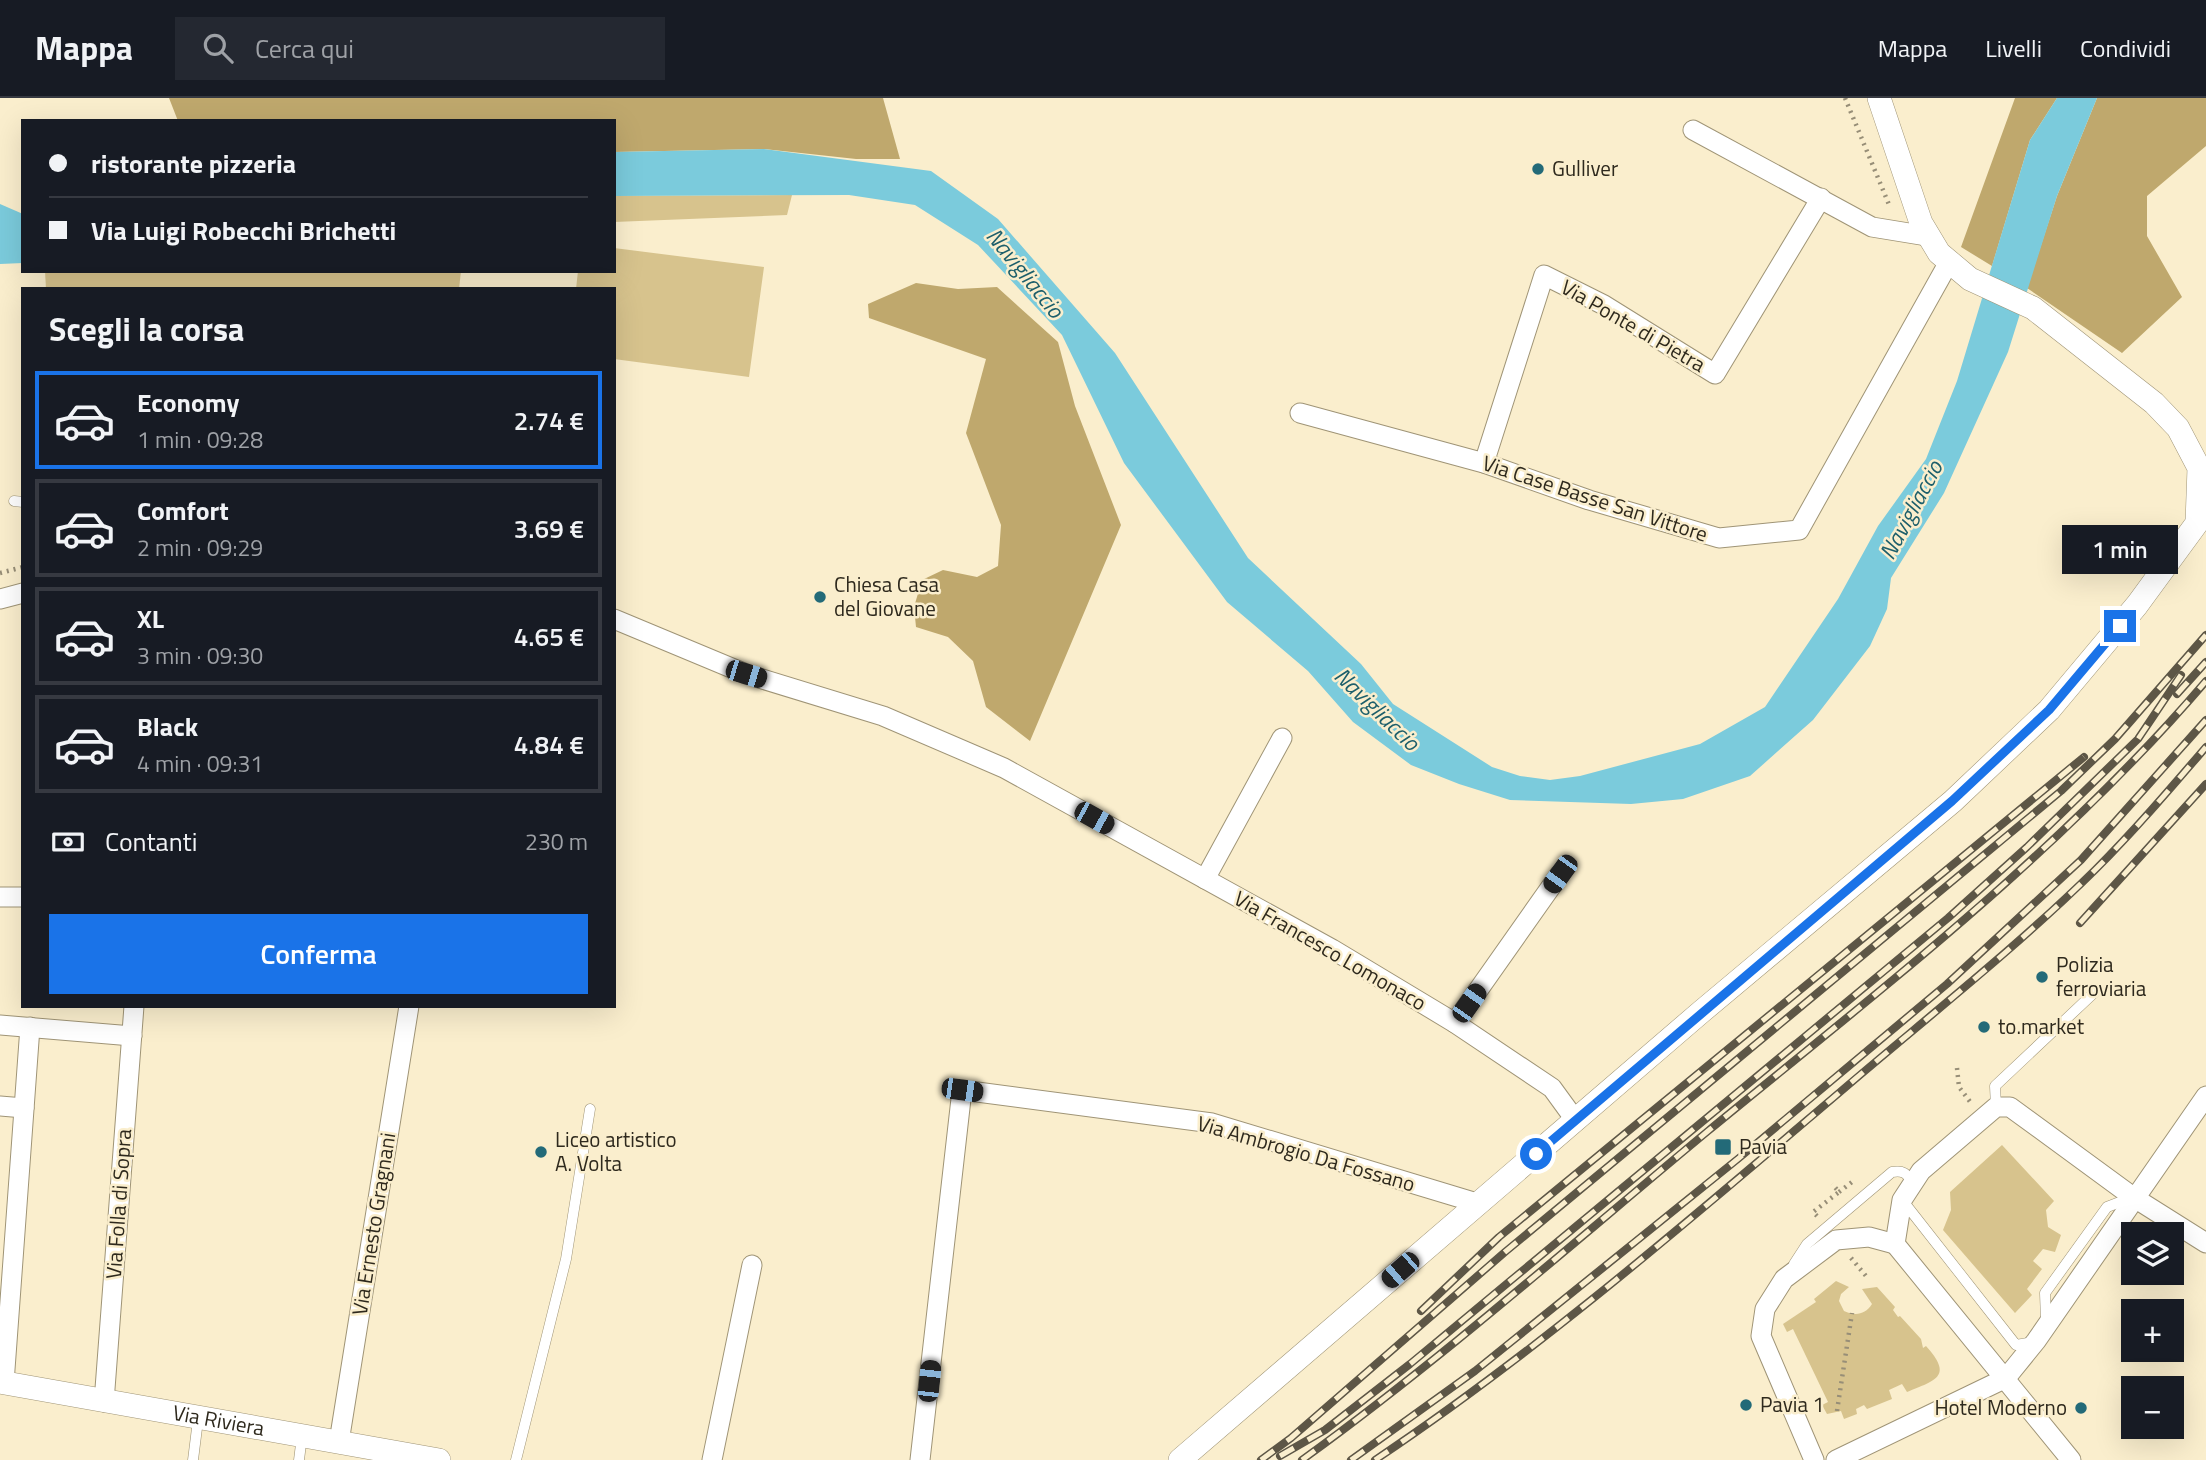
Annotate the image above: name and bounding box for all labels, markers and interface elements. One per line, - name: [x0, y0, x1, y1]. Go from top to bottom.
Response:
- search box: [175, 17, 665, 80]
- text: Mappa: [35, 23, 133, 73]
- icon: search: [199, 29, 237, 67]
- text: Cerca qui: [255, 29, 354, 68]
- text: Mappa: [1878, 30, 1947, 66]
- text: Livelli: [1985, 30, 2042, 66]
- text: Condividi: [2080, 30, 2171, 66]
- text: ristorante pizzeria: [91, 144, 296, 183]
- place label: Gulliver: [1552, 152, 1618, 184]
- marker: Gulliver: [1530, 161, 1546, 177]
- text: Via Luigi Robecchi Brichetti: [91, 211, 396, 250]
- water label: Navigliaccio: [978, 220, 1073, 326]
- street label: Via Ponte di Pietra: [1555, 271, 1712, 380]
- text: Scegli la corsa: [49, 305, 244, 353]
- text: Economy: [137, 383, 239, 422]
- icon: car: [53, 389, 116, 452]
- text: 2.74 €: [514, 401, 584, 440]
- text: 1 min · 09:28: [137, 422, 263, 457]
- street label: Via Case Basse San Vittore: [1479, 446, 1712, 550]
- water label: Navigliaccio: [1870, 453, 1952, 565]
- text: Comfort: [137, 491, 229, 530]
- icon: car: [53, 497, 116, 560]
- text: 3.69 €: [514, 509, 584, 548]
- callout: 1 min: [2062, 524, 2178, 574]
- text: 2 min · 09:29: [137, 530, 263, 565]
- text: 1 min: [2092, 532, 2148, 567]
- place label: Chiesa Casa del Giovane: [834, 568, 940, 624]
- marker: Chiesa Casa del Giovane: [812, 589, 828, 605]
- text: XL: [137, 599, 164, 638]
- icon: car: [53, 605, 116, 668]
- route end: [2104, 610, 2136, 642]
- text: 4.65 €: [514, 617, 584, 656]
- text: 3 min · 09:30: [137, 638, 263, 673]
- car: [723, 658, 770, 690]
- water label: Navigliaccio: [1326, 659, 1429, 759]
- text: Black: [137, 707, 198, 746]
- icon: car: [53, 713, 116, 776]
- text: 4.84 €: [514, 725, 584, 764]
- text: 4 min · 09:31: [137, 746, 263, 781]
- car: [1071, 799, 1118, 837]
- text: Contanti: [105, 822, 197, 861]
- icon: cash: [49, 823, 87, 861]
- text: 230 m: [525, 824, 588, 859]
- car: [1540, 851, 1581, 897]
- street label: Via Francesco Lomonaco: [1228, 882, 1433, 1018]
- button: Conferma: [49, 914, 588, 994]
- place label: Polizia ferroviaria: [2056, 948, 2147, 1004]
- marker: Polizia ferroviaria: [2034, 969, 2050, 985]
- car: [1449, 980, 1490, 1026]
- place label: to.market: [1998, 1010, 2085, 1042]
- marker: to.market: [1976, 1019, 1992, 1035]
- car: [940, 1077, 985, 1103]
- street label: Via Ambrogio Da Fossano: [1194, 1107, 1419, 1199]
- place label: Liceo artistico A. Volta: [555, 1123, 677, 1179]
- street label: Via Folla di Sopra: [97, 1127, 139, 1280]
- street label: Via Ernesto Gragnani: [343, 1130, 403, 1318]
- place label: Pavia: [1739, 1130, 1787, 1162]
- marker: Pavia: [1713, 1137, 1733, 1157]
- route start: [1520, 1138, 1552, 1170]
- marker: Liceo artistico A. Volta: [533, 1144, 549, 1160]
- map controls: [2121, 1222, 2184, 1439]
- button: layers: [2121, 1222, 2184, 1285]
- car: [1378, 1248, 1423, 1292]
- button: +: [2121, 1299, 2184, 1362]
- car: [917, 1359, 942, 1403]
- button: −: [2121, 1376, 2184, 1439]
- place label: Pavia 1: [1760, 1388, 1824, 1420]
- place label: Hotel Moderno: [1935, 1391, 2067, 1423]
- street label: Via Riviera: [170, 1396, 268, 1444]
- marker: Pavia 1: [1738, 1397, 1754, 1413]
- marker: Hotel Moderno: [2073, 1400, 2089, 1416]

